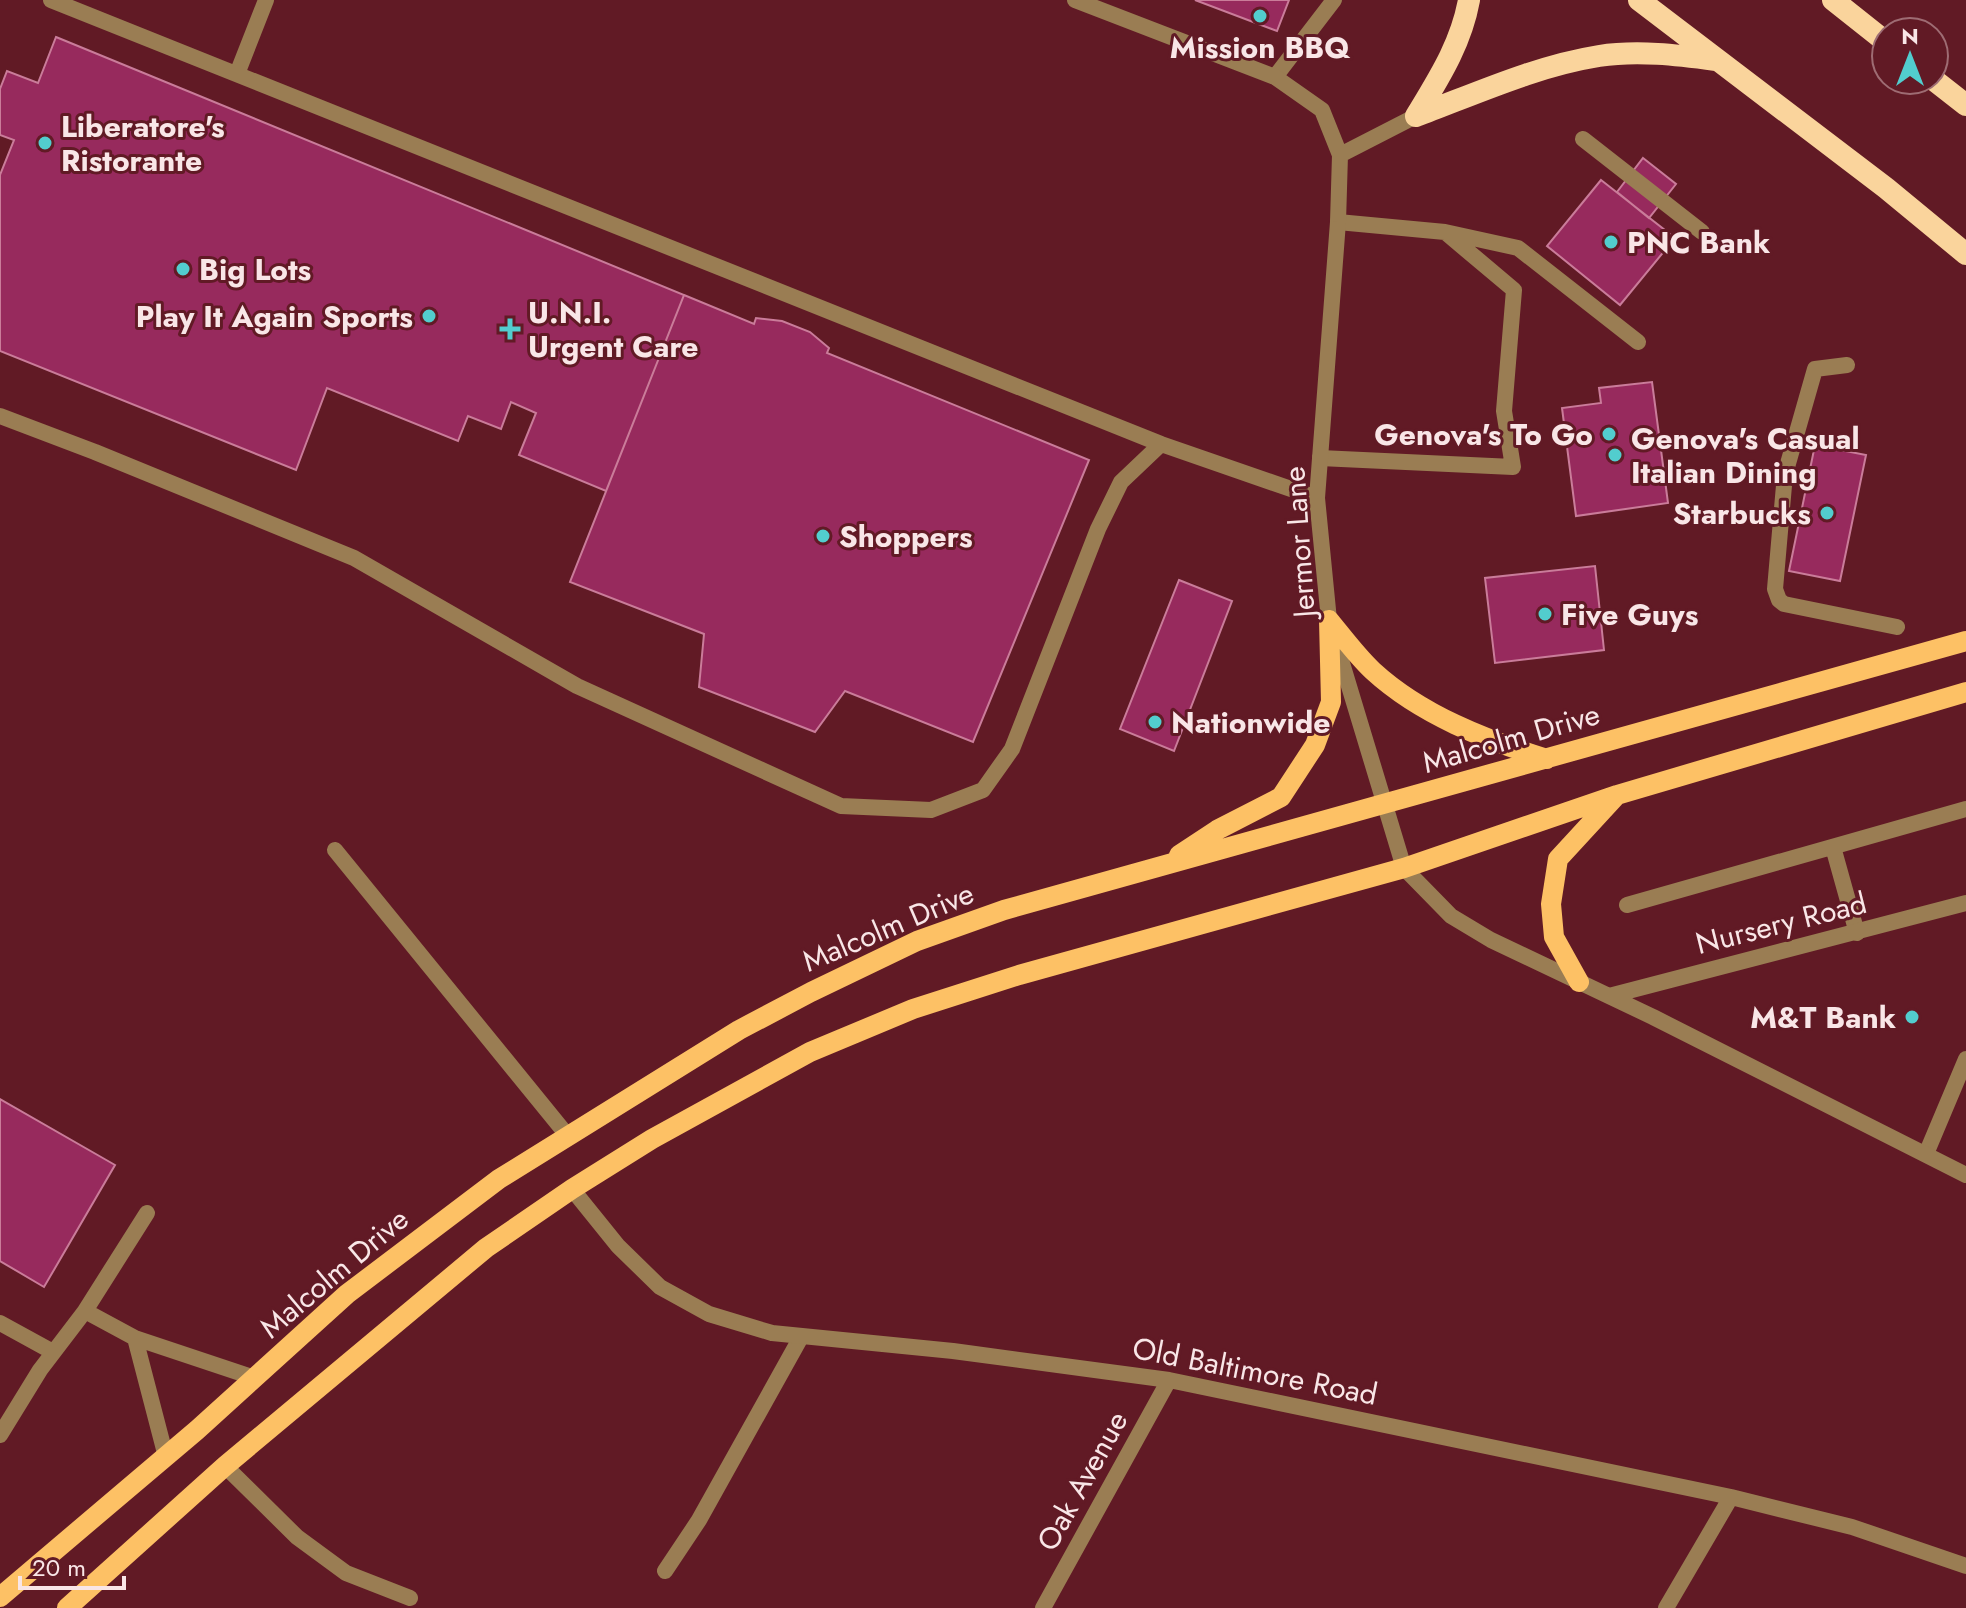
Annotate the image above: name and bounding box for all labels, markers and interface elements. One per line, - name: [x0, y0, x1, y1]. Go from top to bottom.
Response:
- marker: Mission BBQ: [1251, 7, 1269, 25]
- north arrow: [1870, 16, 1950, 96]
- text: N: [1901, 20, 1919, 52]
- place label: Mission BBQ: [1170, 26, 1351, 69]
- place label: Liberatore's Ristorante: [61, 105, 225, 182]
- marker: Liberatore's Ristorante: [36, 134, 54, 152]
- place label: PNC Bank: [1627, 221, 1771, 264]
- marker: PNC Bank: [1602, 233, 1620, 251]
- place label: Big Lots: [199, 248, 311, 291]
- marker: Big Lots: [174, 260, 192, 278]
- place label: U.N.I. Urgent Care: [528, 291, 698, 368]
- place label: Play It Again Sports: [136, 295, 413, 338]
- marker: Play It Again Sports: [420, 307, 438, 325]
- marker: U.N.I. Urgent Care: [499, 318, 521, 340]
- place label: Genova's To Go: [1374, 413, 1593, 456]
- place label: Genova's Casual Italian Dining: [1631, 417, 1859, 494]
- marker: Genova's To Go: [1600, 425, 1618, 443]
- marker: Genova's Casual Italian Dining: [1606, 446, 1624, 464]
- street label: Jermor Lane: [1272, 465, 1326, 623]
- place label: Starbucks: [1673, 492, 1811, 535]
- marker: Starbucks: [1818, 504, 1836, 522]
- place label: Shoppers: [839, 515, 973, 558]
- marker: Shoppers: [814, 527, 832, 545]
- place label: Five Guys: [1561, 593, 1698, 636]
- marker: Five Guys: [1536, 605, 1554, 623]
- street label: Malcolm Drive: [1417, 692, 1605, 784]
- place label: Nationwide: [1171, 701, 1330, 744]
- marker: Nationwide: [1146, 713, 1164, 731]
- street label: Malcolm Drive: [796, 872, 980, 982]
- street label: Nursery Road: [1691, 881, 1871, 965]
- place label: M&T Bank: [1750, 996, 1897, 1039]
- marker: M&T Bank: [1903, 1008, 1921, 1026]
- street label: Malcolm Drive: [250, 1198, 418, 1348]
- street label: Old Baltimore Road: [1129, 1326, 1381, 1416]
- street label: Oak Avenue: [1026, 1403, 1138, 1559]
- scale bar: [20, 1540, 124, 1590]
- text: 20 m: [32, 1550, 86, 1585]

